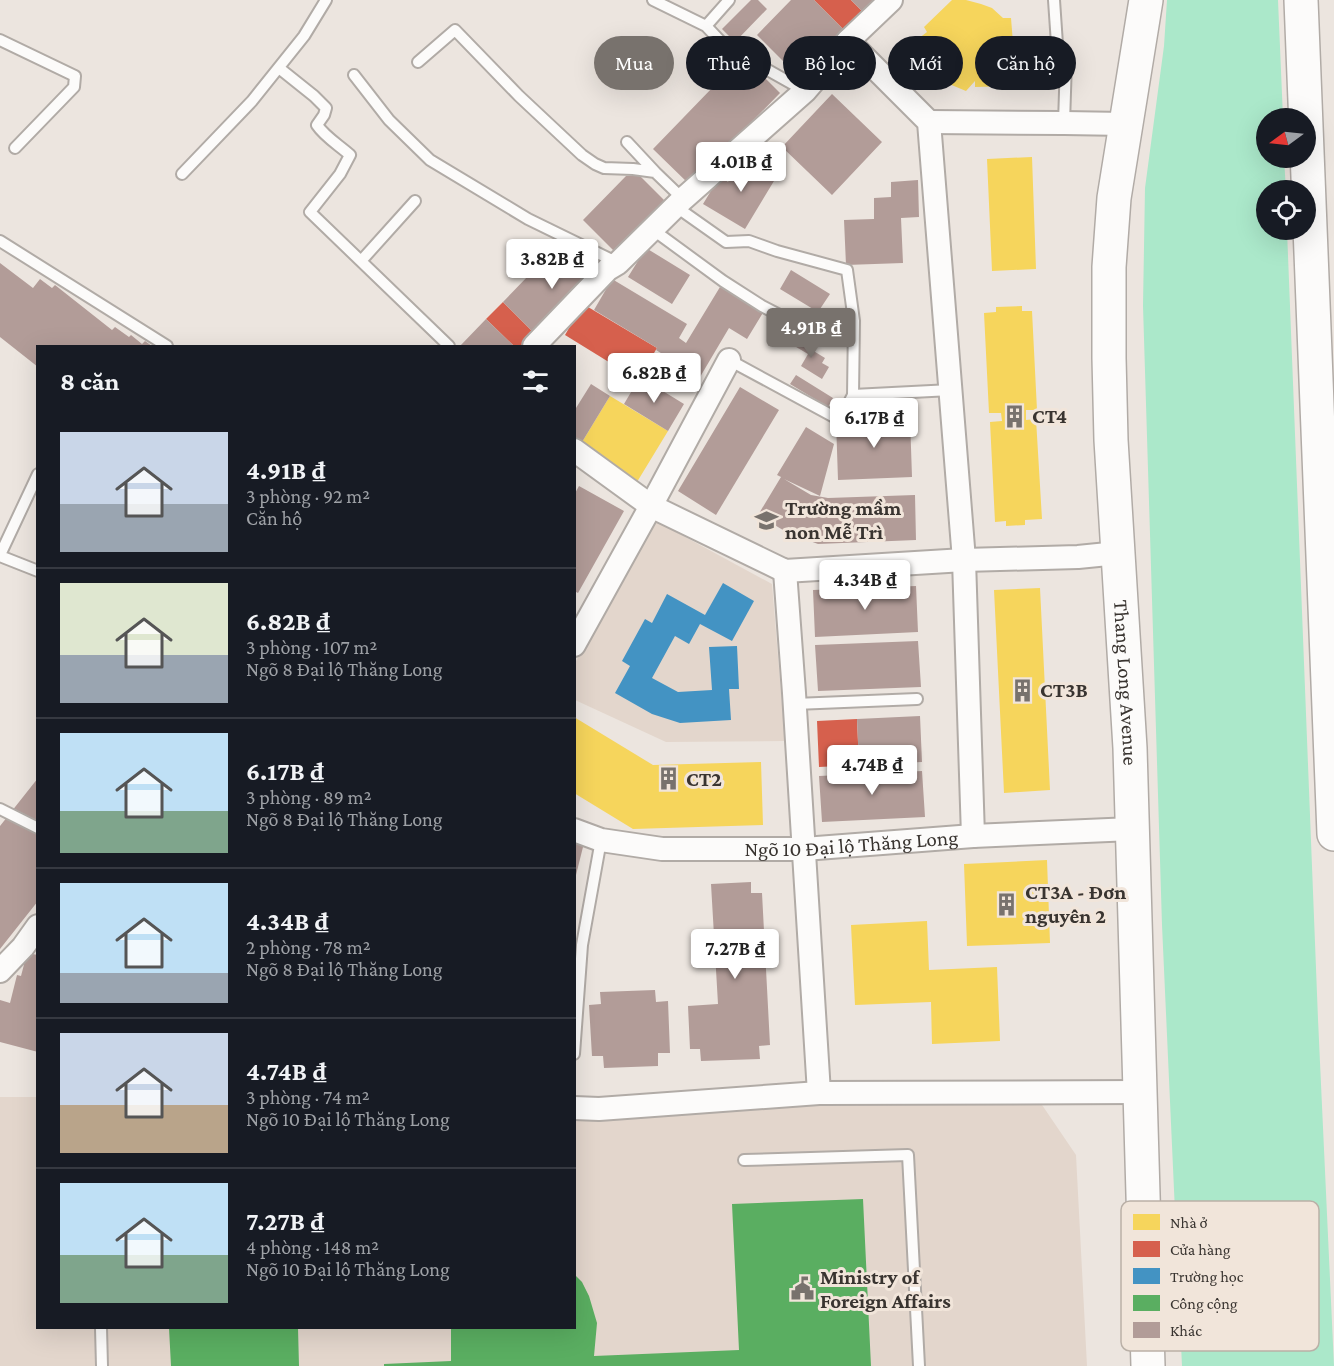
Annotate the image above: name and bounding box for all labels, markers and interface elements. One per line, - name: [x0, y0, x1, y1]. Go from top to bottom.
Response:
- chip: Mua: [594, 36, 674, 90]
- chip: Thuê: [686, 36, 771, 90]
- chip: Bộ lọc: [783, 36, 876, 90]
- chip: Mới: [888, 36, 963, 90]
- chip: Căn hộ: [975, 36, 1076, 90]
- north arrow: [1256, 108, 1316, 168]
- map controls: [1256, 108, 1316, 240]
- pin: 4.01B ₫: [686, 142, 796, 193]
- text: 4.01B ₫: [710, 150, 772, 172]
- button: locate: [1256, 180, 1316, 240]
- pin: 3.82B ₫: [497, 239, 607, 290]
- text: 3.82B ₫: [520, 247, 584, 269]
- pin: 4.91B ₫: [756, 308, 866, 359]
- text: 4.91B ₫: [780, 316, 842, 338]
- pin: 6.82B ₫: [599, 353, 709, 404]
- text: 6.82B ₫: [622, 361, 686, 383]
- icon: filters: [519, 365, 552, 398]
- text: 8 căn: [60, 367, 119, 396]
- pin: 6.17B ₫: [819, 398, 929, 449]
- building icon: CT4: [1001, 403, 1027, 429]
- place label: CT4: [1032, 404, 1067, 428]
- text: 6.17B ₫: [844, 406, 904, 428]
- icon: home: [108, 456, 180, 528]
- text: 4.91B ₫: [246, 456, 325, 485]
- text: 3 phòng · 92 m²: [246, 485, 370, 507]
- place label: Trường mầm non Mễ Trì: [785, 496, 902, 544]
- text: Căn hộ: [246, 507, 302, 529]
- school or university icon: Trường mầm non Mễ Trì: [754, 507, 780, 533]
- pin: 4.34B ₫: [810, 560, 920, 611]
- text: 4.34B ₫: [833, 568, 897, 590]
- street label: Thang Long Avenue: [1109, 599, 1143, 766]
- icon: home: [108, 607, 180, 679]
- text: 6.82B ₫: [246, 607, 330, 636]
- text: 3 phòng · 107 m²: [246, 636, 377, 658]
- text: Ngõ 8 Đại lộ Thăng Long: [246, 658, 443, 680]
- building icon: CT3B: [1009, 677, 1035, 703]
- place label: CT3B: [1040, 678, 1088, 702]
- pin: 4.74B ₫: [817, 745, 927, 796]
- text: 4.74B ₫: [841, 753, 903, 775]
- icon: home: [108, 757, 180, 829]
- text: 6.17B ₫: [246, 757, 324, 786]
- building icon: CT2: [655, 766, 681, 792]
- place label: CT2: [686, 767, 722, 791]
- text: 3 phòng · 89 m²: [246, 786, 371, 808]
- text: Ngõ 8 Đại lộ Thăng Long: [246, 808, 443, 830]
- street label: Ngõ 10 Đại lộ Thăng Long: [745, 825, 959, 861]
- place label: CT3A - Đơn nguyên 2: [1025, 880, 1126, 928]
- building icon: CT3A - Đơn nguyên 2: [994, 891, 1020, 917]
- icon: home: [108, 907, 180, 979]
- text: 4.34B ₫: [246, 907, 328, 936]
- pin: 7.27B ₫: [680, 929, 790, 980]
- text: 2 phòng · 78 m²: [246, 936, 371, 958]
- text: 7.27B ₫: [705, 937, 765, 959]
- text: Ngõ 8 Đại lộ Thăng Long: [246, 958, 443, 980]
- icon: home: [108, 1057, 180, 1129]
- text: 4.74B ₫: [246, 1057, 326, 1086]
- text: 3 phòng · 74 m²: [246, 1086, 370, 1108]
- text: Ngõ 10 Đại lộ Thăng Long: [246, 1108, 450, 1130]
- legend: [1121, 1201, 1319, 1351]
- icon: home: [108, 1207, 180, 1279]
- text: 7.27B ₫: [246, 1207, 324, 1236]
- text: Nhà ở: [1170, 1214, 1208, 1231]
- text: 4 phòng · 148 m²: [246, 1236, 379, 1258]
- text: Cửa hàng: [1170, 1241, 1231, 1259]
- text: Ngõ 10 Đại lộ Thăng Long: [246, 1258, 450, 1280]
- place label: Ministry of Foreign Affairs: [820, 1265, 951, 1313]
- text: Trường học: [1170, 1268, 1244, 1286]
- public building icon: Ministry of Foreign Affairs: [789, 1276, 815, 1302]
- text: Công cộng: [1170, 1295, 1238, 1313]
- text: Khác: [1170, 1322, 1202, 1339]

